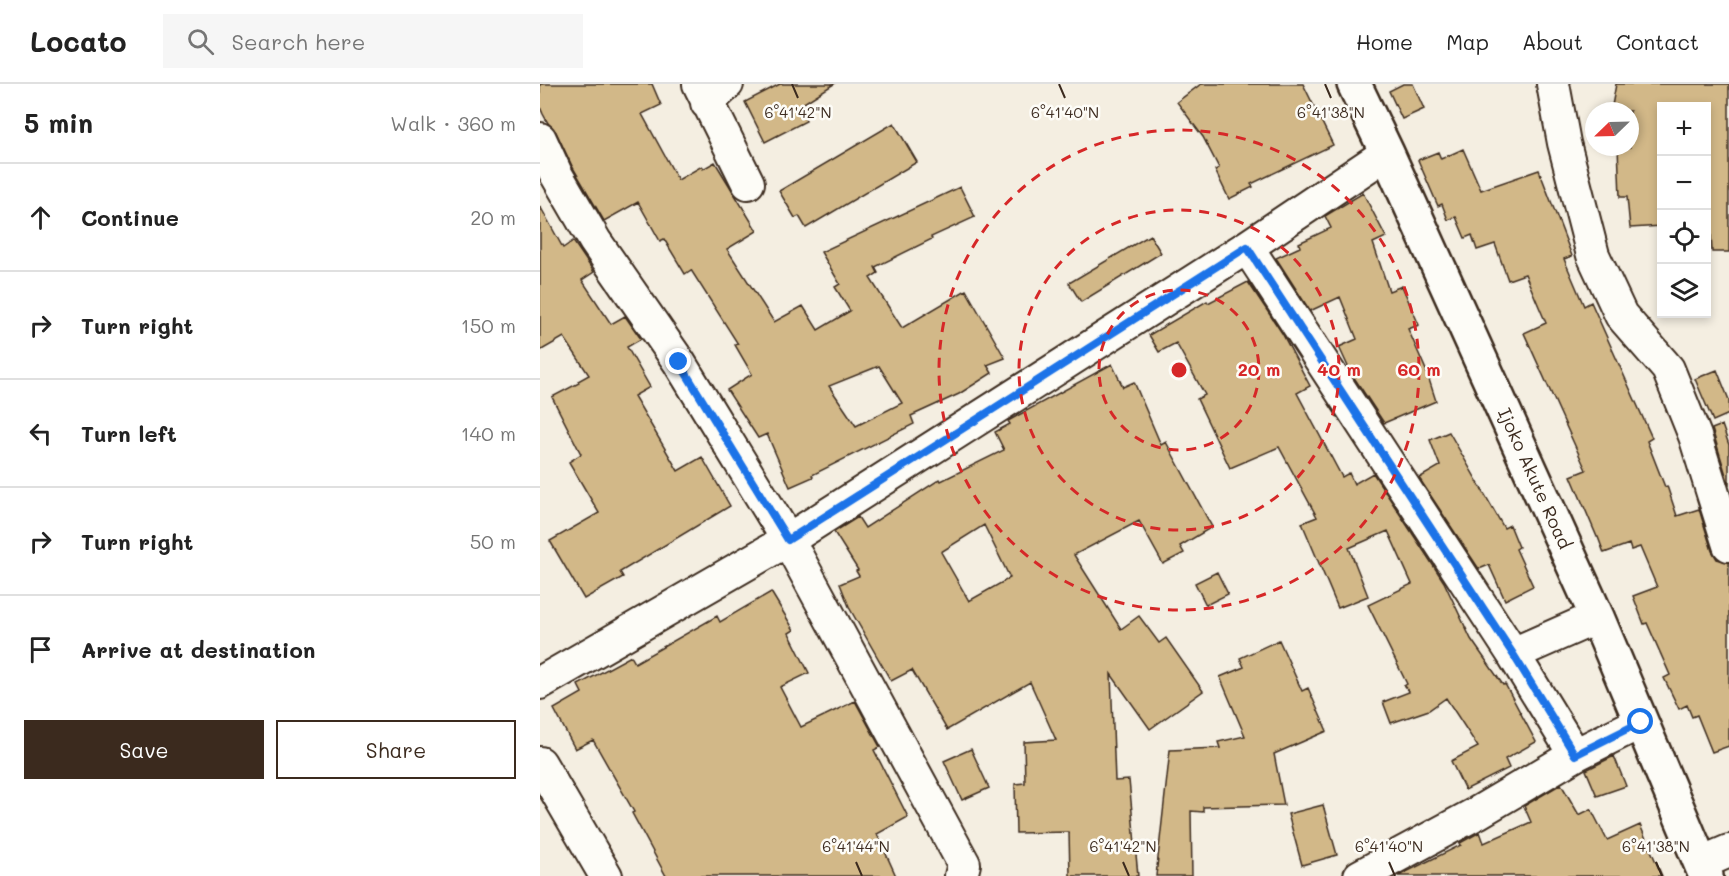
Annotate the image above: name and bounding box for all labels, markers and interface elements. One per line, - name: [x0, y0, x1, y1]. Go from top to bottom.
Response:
- search box: [163, 14, 583, 68]
- text: Locato: [30, 23, 127, 59]
- icon: search: [184, 25, 217, 58]
- text: Search here: [232, 27, 365, 56]
- text: Home: [1356, 28, 1413, 55]
- text: Map: [1446, 28, 1489, 55]
- text: About: [1522, 28, 1583, 55]
- text: Contact: [1616, 28, 1699, 55]
- text: 6°41'42"N: [764, 102, 832, 122]
- text: 6°41'40"N: [1031, 102, 1099, 122]
- text: 6°41'38"N: [1297, 102, 1365, 122]
- north arrow: [1585, 102, 1639, 156]
- map controls: [1657, 102, 1711, 318]
- button: +: [1657, 102, 1711, 156]
- text: 5 min: [24, 106, 93, 140]
- text: Walk · 360 m: [390, 110, 516, 136]
- button: −: [1657, 156, 1711, 210]
- icon: ahead: [24, 201, 57, 234]
- text: Continue: [81, 203, 179, 232]
- text: 20 m: [470, 204, 516, 230]
- button: locate: [1657, 210, 1711, 264]
- button: layers: [1657, 264, 1711, 318]
- icon: right: [24, 309, 57, 342]
- text: Turn right: [81, 311, 193, 340]
- text: 150 m: [461, 312, 516, 338]
- route end: [665, 348, 691, 374]
- text: 20 m: [1238, 357, 1280, 381]
- text: 40 m: [1317, 357, 1361, 381]
- text: 60 m: [1397, 357, 1441, 381]
- centre of rings: [1169, 360, 1189, 380]
- street label: Ijoko Akute Road: [1493, 404, 1578, 553]
- icon: left: [24, 417, 57, 450]
- text: Turn left: [81, 419, 177, 448]
- text: 140 m: [461, 420, 516, 446]
- icon: right: [24, 525, 57, 558]
- text: Turn right: [81, 527, 193, 556]
- text: 50 m: [470, 528, 516, 554]
- icon: arrive: [24, 633, 57, 666]
- text: Arrive at destination: [81, 635, 316, 664]
- route start: [1627, 708, 1653, 734]
- button: Save: [24, 720, 264, 779]
- button: Share: [276, 720, 516, 779]
- text: 6°41'44"N: [822, 836, 890, 856]
- text: 6°41'42"N: [1089, 836, 1157, 856]
- text: 6°41'40"N: [1355, 836, 1423, 856]
- text: 6°41'38"N: [1622, 836, 1690, 856]

